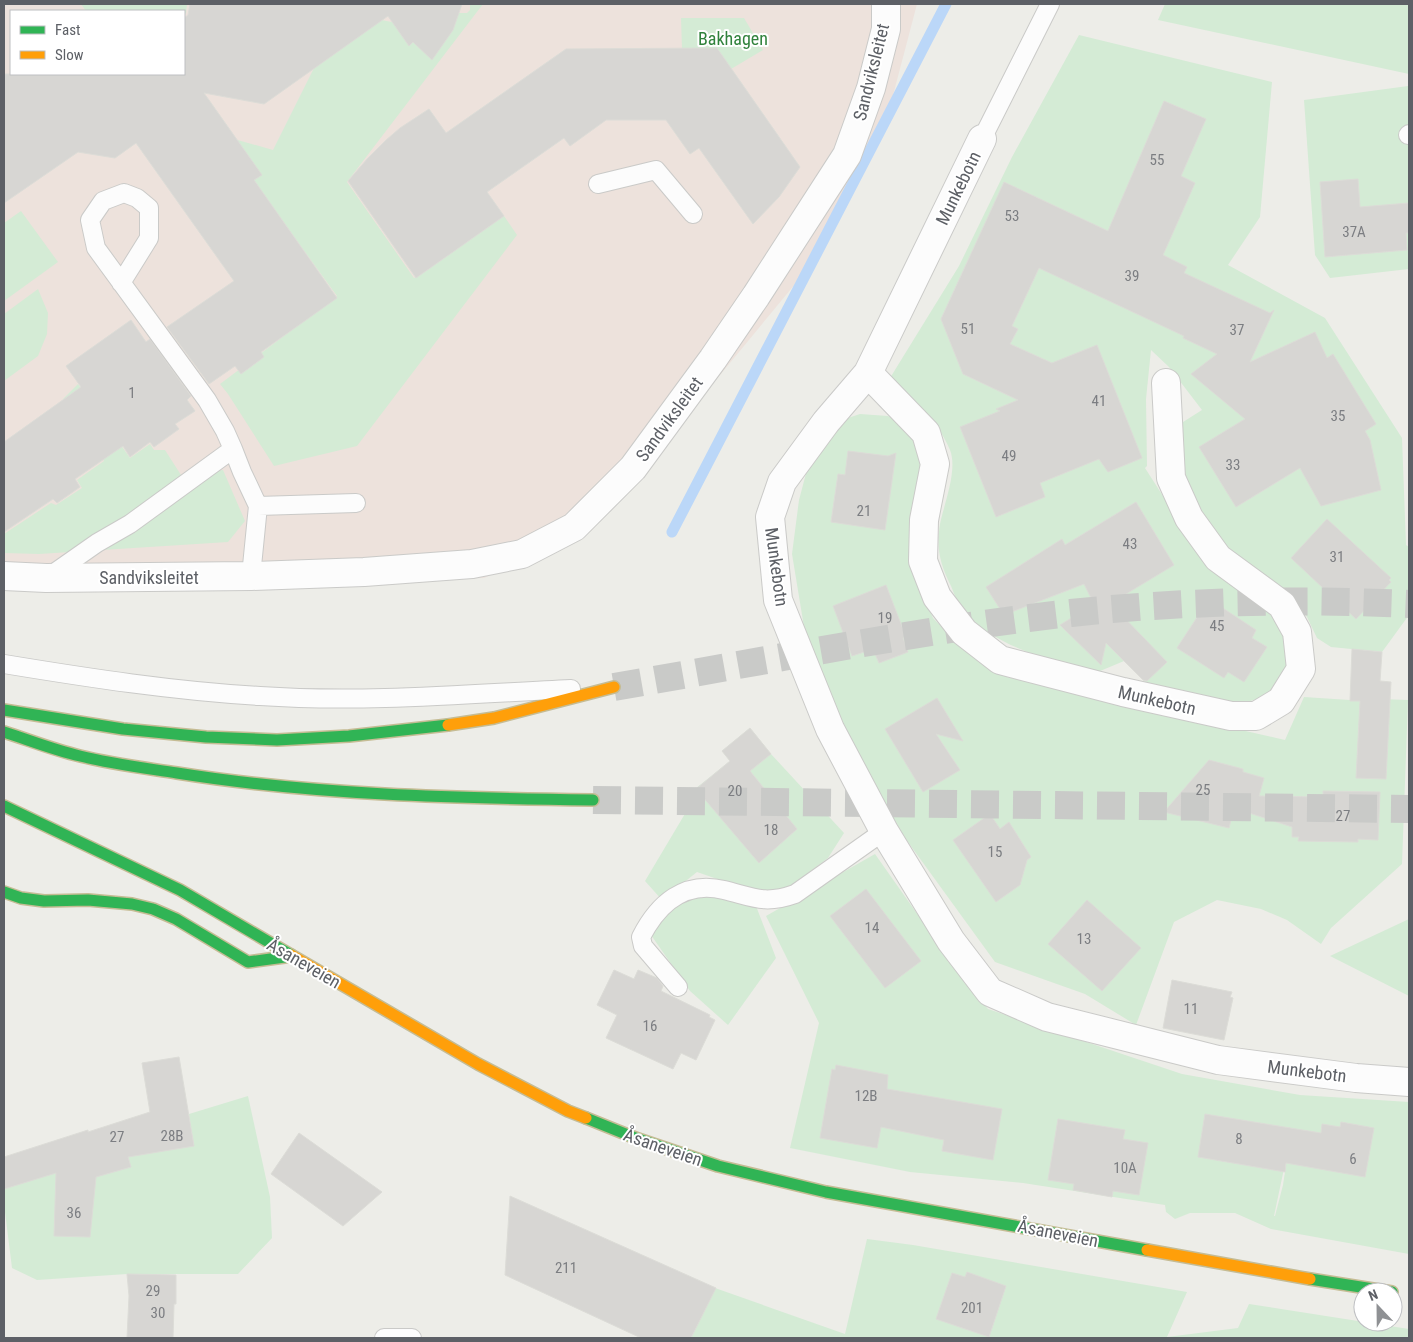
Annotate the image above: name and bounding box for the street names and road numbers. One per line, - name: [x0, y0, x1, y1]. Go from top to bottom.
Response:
- street label: Sandviksleitet: [849, 21, 893, 123]
- street label: Munkebotn: [931, 148, 985, 228]
- street label: Sandviksleitet: [631, 373, 707, 465]
- street label: Munkebotn: [761, 526, 793, 608]
- street label: Sandviksleitet: [99, 567, 199, 588]
- street label: Munkebotn: [1116, 681, 1198, 719]
- street label: Åsaneveien: [263, 933, 345, 992]
- street label: Munkebotn: [1266, 1056, 1348, 1086]
- street label: Åsaneveien: [621, 1123, 705, 1170]
- street label: Åsaneveien: [1016, 1214, 1100, 1251]

